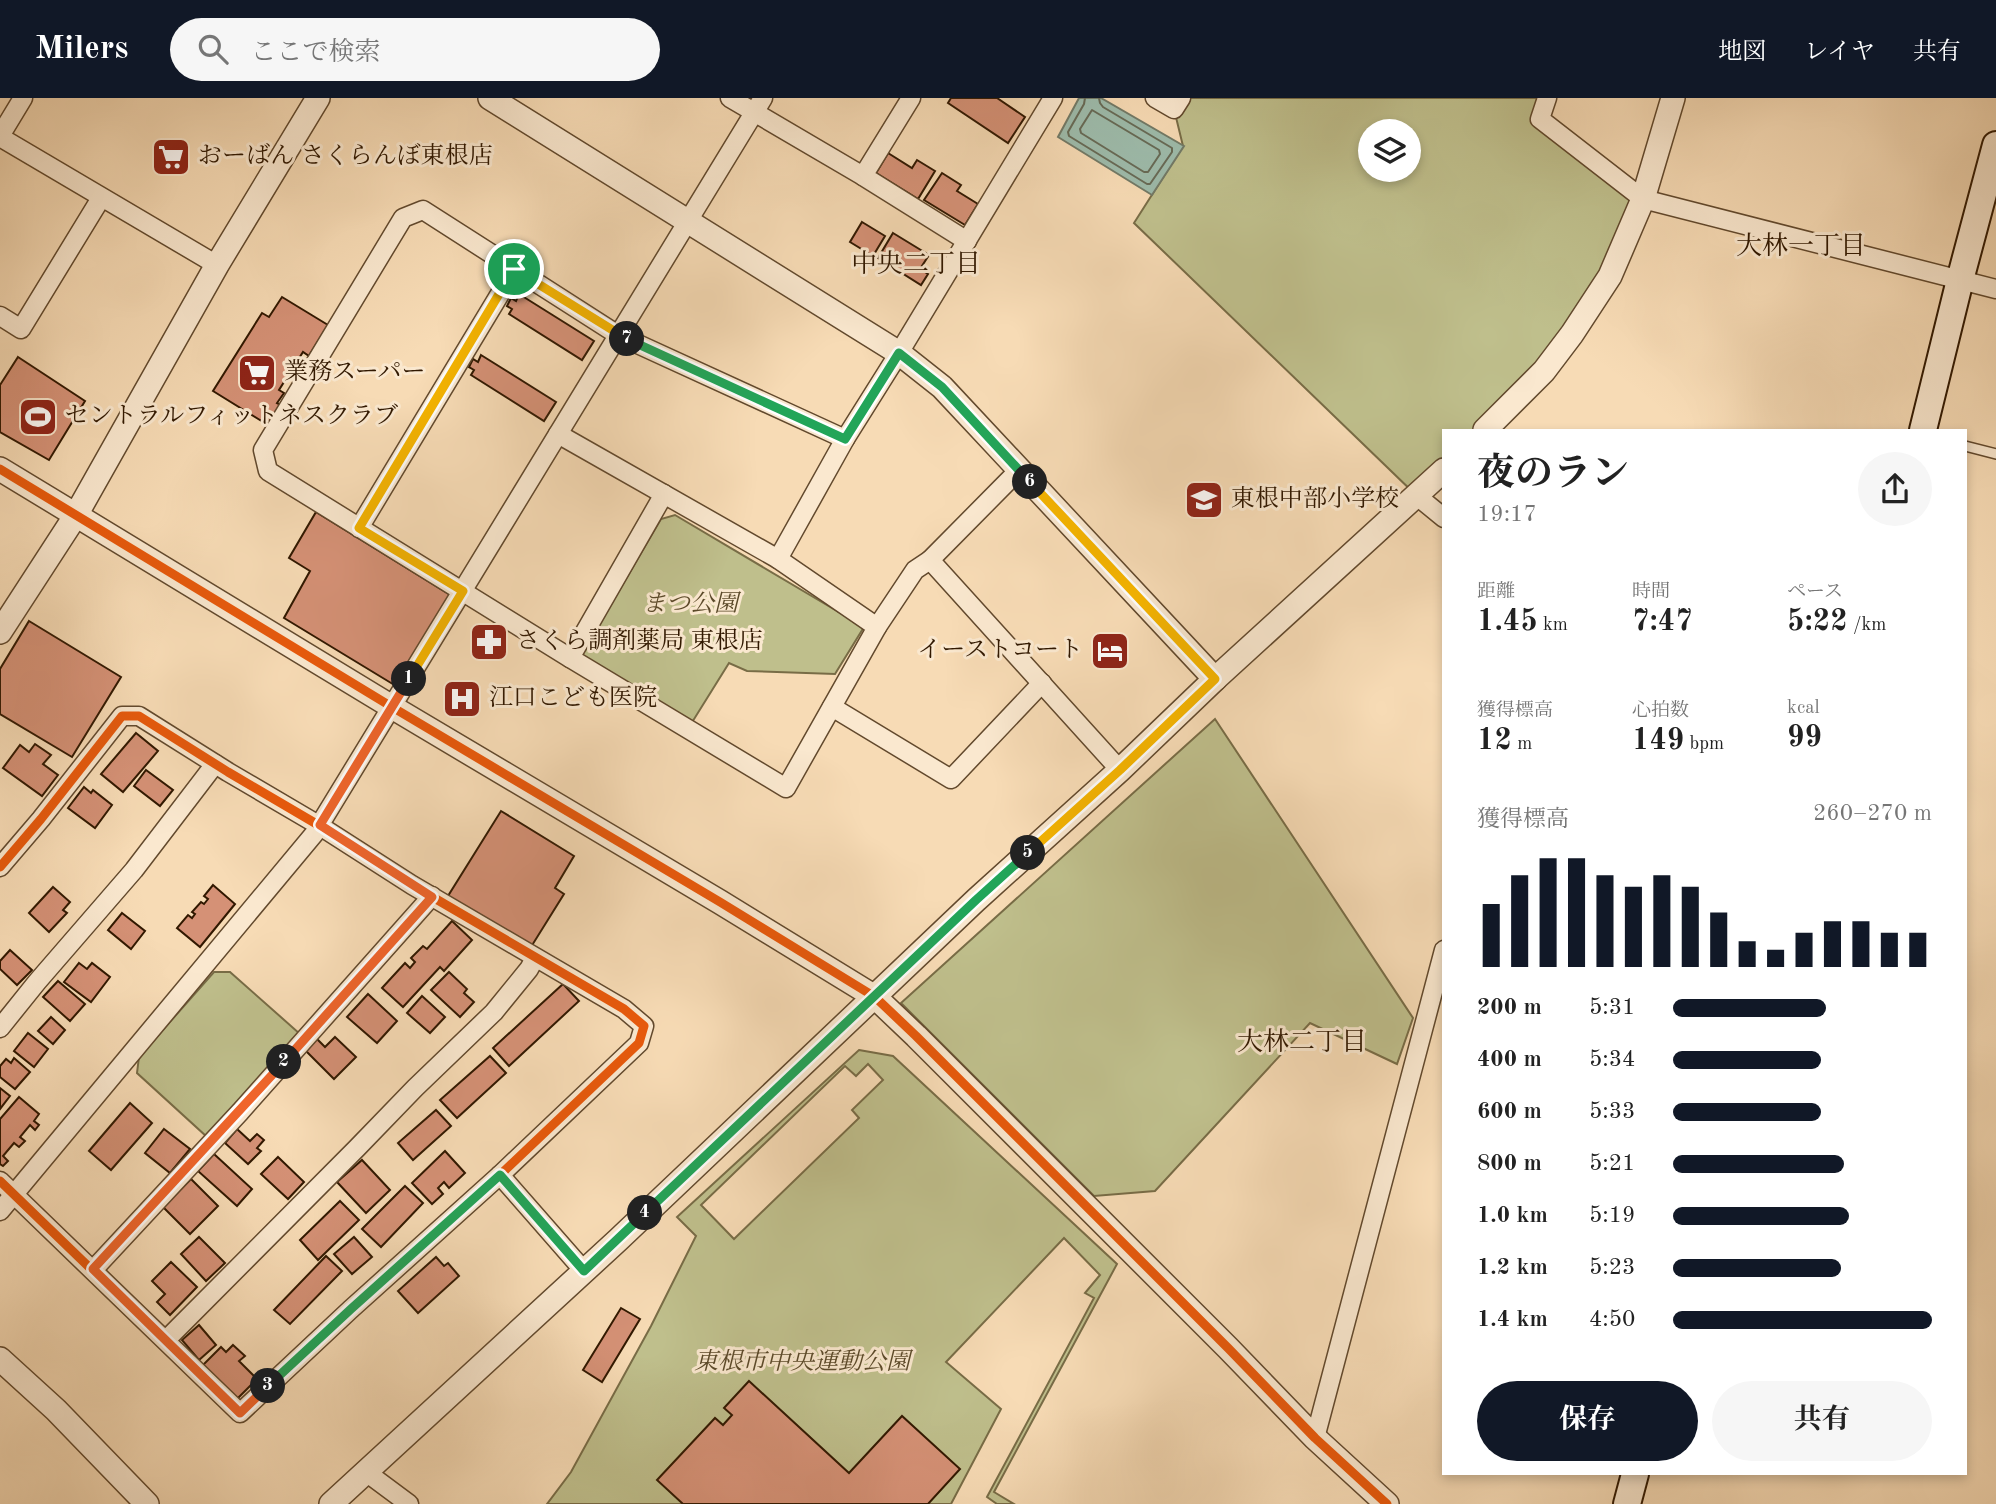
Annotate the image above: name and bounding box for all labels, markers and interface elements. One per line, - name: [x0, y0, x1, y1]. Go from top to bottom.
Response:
- search box: [170, 18, 660, 81]
- icon: search: [194, 30, 232, 68]
- text: Milers: [35, 33, 128, 66]
- text: ここで検索: [250, 40, 380, 66]
- text: 地図: [1718, 41, 1766, 65]
- text: レイヤ: [1804, 41, 1875, 65]
- text: 共有: [1913, 41, 1961, 65]
- map controls: [1358, 119, 1421, 182]
- button: layers: [1358, 119, 1421, 182]
- supermarket icon: おーばん さくらんぼ東根店: [150, 136, 192, 178]
- place label: おーばん さくらんぼ東根店: [198, 142, 493, 169]
- district label: 大林一丁目: [1736, 232, 1866, 260]
- pin: [484, 239, 544, 299]
- icon: arrive: [495, 250, 533, 288]
- district label: 中央二丁目: [851, 250, 981, 278]
- pin: 7: [610, 322, 644, 356]
- text: 7: [621, 329, 632, 348]
- supermarket icon: 業務スーパー: [236, 352, 278, 394]
- place label: 業務スーパー: [284, 358, 426, 385]
- sports icon: セントラルフィットネスクラブ: [17, 396, 59, 438]
- place label: セントラルフィットネスクラブ: [65, 403, 398, 429]
- button: share: [1858, 452, 1932, 526]
- text: 夜のラン: [1477, 456, 1629, 494]
- pin: 6: [1012, 464, 1048, 500]
- text: 6: [1024, 472, 1035, 491]
- school or university icon: 東根中部小学校: [1183, 479, 1225, 521]
- place label: 東根中部小学校: [1231, 485, 1399, 512]
- text: 19:17: [1477, 503, 1537, 526]
- text: 距離: [1477, 583, 1515, 602]
- text: 時間: [1632, 583, 1670, 602]
- text: ペース: [1787, 583, 1843, 602]
- park label: まつ公園: [642, 591, 742, 617]
- text: 1.45: [1477, 607, 1538, 637]
- text: 7:47: [1632, 607, 1693, 637]
- text: 5:22: [1787, 607, 1848, 637]
- text: km: [1538, 616, 1568, 635]
- text: /km: [1848, 616, 1886, 635]
- pharmacy icon: さくら調剤薬局 東根店: [468, 621, 510, 663]
- place label: さくら調剤薬局 東根店: [516, 627, 763, 654]
- hotel icon: イーストコート: [1089, 630, 1131, 672]
- place label: イーストコート: [917, 638, 1083, 663]
- pin: 1: [392, 662, 426, 696]
- text: 1: [403, 669, 414, 688]
- hospital icon: 江口こども医院: [441, 678, 483, 720]
- place label: 江口こども医院: [489, 684, 657, 711]
- text: kcal: [1787, 699, 1820, 718]
- text: 獲得標高: [1477, 702, 1553, 721]
- text: 心拍数: [1632, 702, 1689, 721]
- text: 99: [1787, 723, 1822, 753]
- text: 12: [1477, 726, 1512, 756]
- text: 149: [1632, 726, 1684, 756]
- text: m: [1512, 735, 1532, 754]
- text: bpm: [1684, 735, 1724, 754]
- text: 260–270 m: [1813, 802, 1932, 825]
- text: 獲得標高: [1477, 808, 1569, 831]
- pin: 5: [1010, 836, 1046, 870]
- text: 5: [1022, 843, 1033, 862]
- text: 200 m: [1477, 996, 1542, 1019]
- text: 5:31: [1589, 996, 1635, 1019]
- district label: 大林二丁目: [1237, 1028, 1367, 1056]
- pin: 2: [266, 1044, 302, 1080]
- text: 400 m: [1477, 1048, 1542, 1071]
- text: 5:34: [1589, 1048, 1635, 1071]
- text: 2: [278, 1052, 289, 1071]
- text: 600 m: [1477, 1100, 1542, 1123]
- text: 5:33: [1589, 1100, 1635, 1123]
- text: 800 m: [1477, 1152, 1542, 1175]
- text: 5:21: [1589, 1152, 1635, 1175]
- pin: 4: [628, 1196, 662, 1230]
- text: 4: [639, 1203, 650, 1222]
- text: 1.0 km: [1477, 1204, 1548, 1227]
- text: 5:19: [1589, 1204, 1635, 1227]
- text: 1.2 km: [1477, 1256, 1548, 1279]
- text: 5:23: [1589, 1256, 1635, 1279]
- text: 1.4 km: [1477, 1308, 1548, 1331]
- text: 4:50: [1589, 1308, 1635, 1331]
- park label: 東根市中央運動公園: [694, 1348, 914, 1375]
- pin: 3: [250, 1368, 286, 1404]
- text: 3: [262, 1376, 273, 1395]
- button: 保存: [1477, 1381, 1698, 1461]
- button: 共有: [1712, 1381, 1932, 1461]

